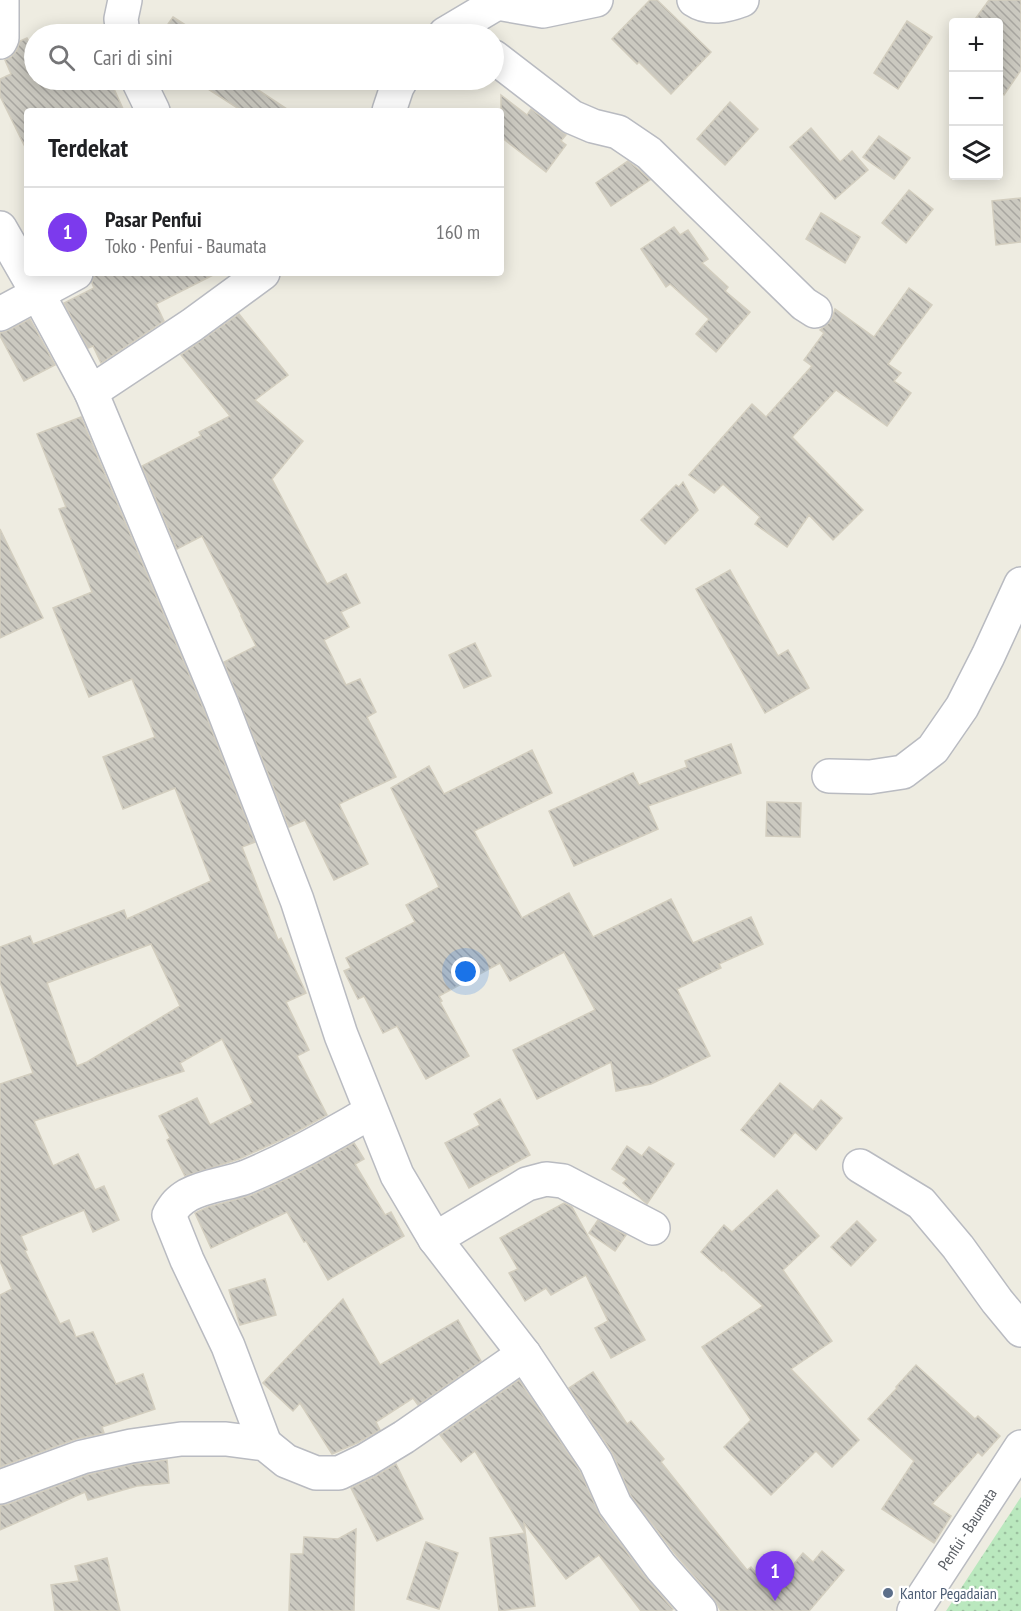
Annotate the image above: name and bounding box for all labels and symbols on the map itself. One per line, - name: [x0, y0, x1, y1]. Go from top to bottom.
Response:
- your location: [451, 957, 480, 986]
- street label: Penfui - Baumata: [933, 1484, 1001, 1574]
- pin: 1: [756, 1552, 794, 1601]
- place label: Kantor Pegadaian: [900, 1583, 997, 1603]
- marker: Kantor Pegadaian: [881, 1586, 895, 1600]

